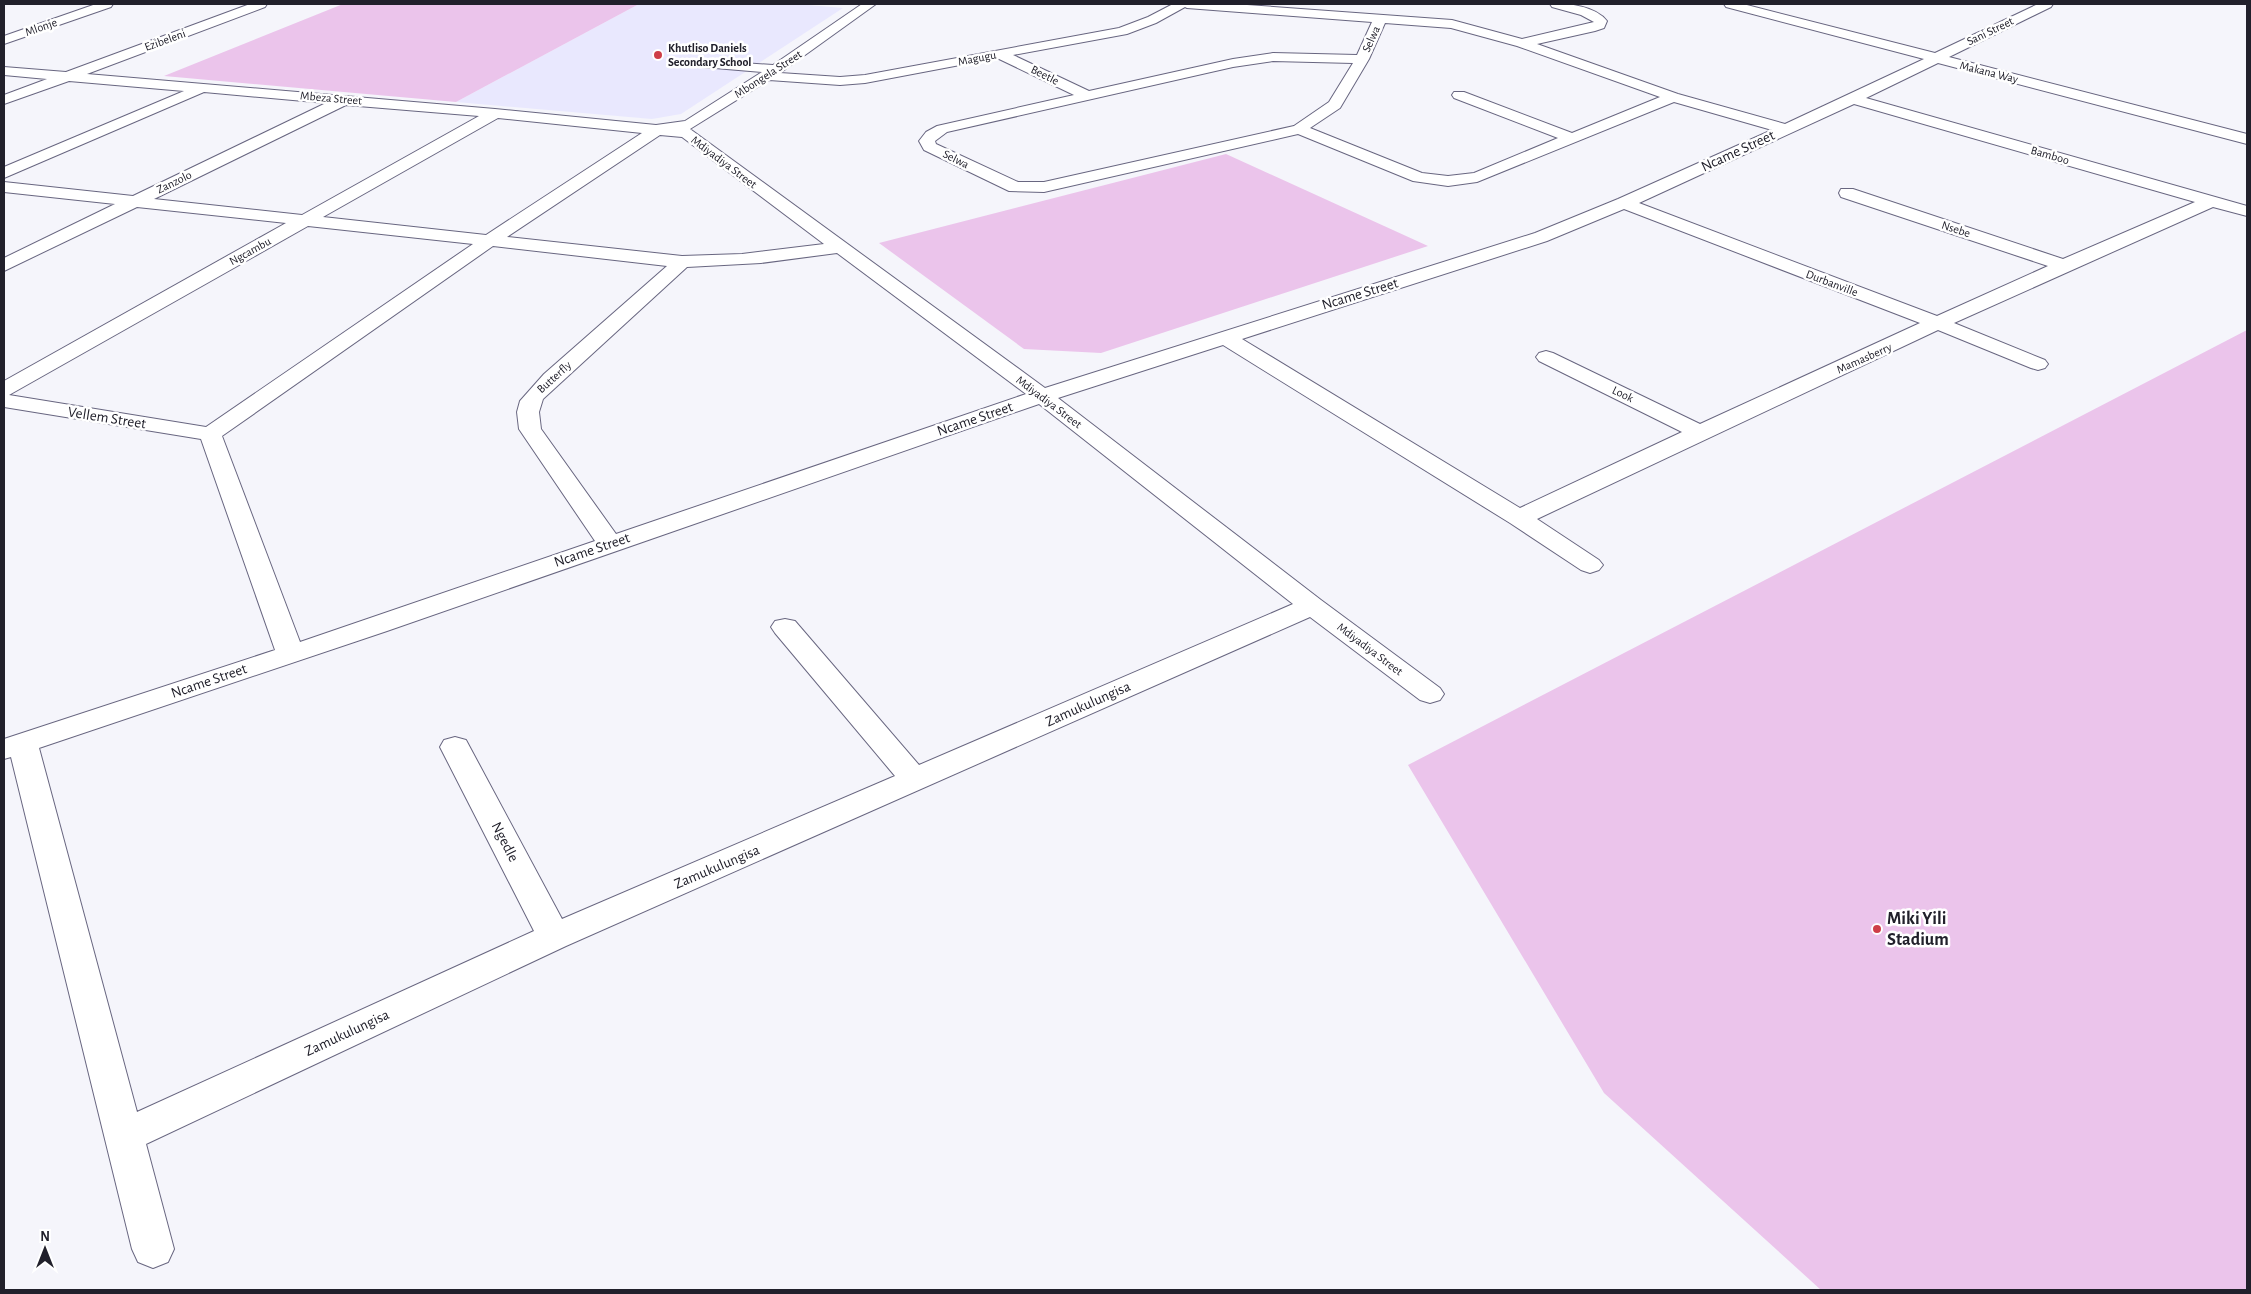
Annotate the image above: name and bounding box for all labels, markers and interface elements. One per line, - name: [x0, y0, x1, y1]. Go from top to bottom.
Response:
- street label: Sani Street: [1965, 15, 2015, 47]
- street label: Mlonje: [23, 16, 59, 39]
- street label: Selwa: [1360, 24, 1382, 54]
- street label: Ezibeleni: [143, 27, 187, 53]
- place label: Khutliso Daniels Secondary School: [668, 42, 751, 69]
- street label: Mbongela Street: [732, 48, 804, 100]
- street label: Magugu: [957, 48, 997, 68]
- marker: Khutliso Daniels Secondary School: [652, 49, 664, 61]
- street label: Makana Way: [1958, 59, 2019, 86]
- street label: Beetle: [1029, 63, 1061, 87]
- street label: Mbeza Street: [300, 89, 363, 107]
- street label: Ncame Street: [1699, 127, 1777, 175]
- street label: Mdiyadiya Street: [688, 134, 759, 191]
- street label: Bamboo: [2029, 144, 2071, 166]
- street label: Selwa: [941, 148, 971, 171]
- street label: Zanzolo: [155, 168, 194, 196]
- street label: Nsebe: [1940, 219, 1972, 239]
- street label: Ngcambu: [227, 235, 273, 267]
- street label: Durbanville: [1804, 268, 1860, 298]
- street label: Ncame Street: [1320, 275, 1400, 313]
- street label: Mamasberry: [1835, 341, 1894, 376]
- street label: Butterfly: [535, 359, 574, 396]
- street label: Mdiyadiya Street: [1013, 374, 1084, 431]
- street label: Look: [1610, 384, 1636, 404]
- street label: Ncame Street: [935, 399, 1015, 439]
- street label: Vellem Street: [67, 404, 147, 432]
- street label: Ncame Street: [552, 530, 632, 570]
- street label: Mdiyadiya Street: [1334, 621, 1405, 678]
- street label: Ncame Street: [169, 661, 249, 701]
- street label: Zamukulungisa: [1043, 679, 1133, 729]
- street label: Ngedle: [489, 820, 521, 864]
- street label: Zamukulungisa: [672, 842, 762, 892]
- place label: Miki Yili Stadium: [1887, 910, 1949, 949]
- marker: Miki Yili Stadium: [1871, 923, 1883, 935]
- street label: Zamukulungisa: [303, 1007, 392, 1059]
- north arrow: [20, 1224, 70, 1274]
- text: N: [40, 1230, 50, 1244]

